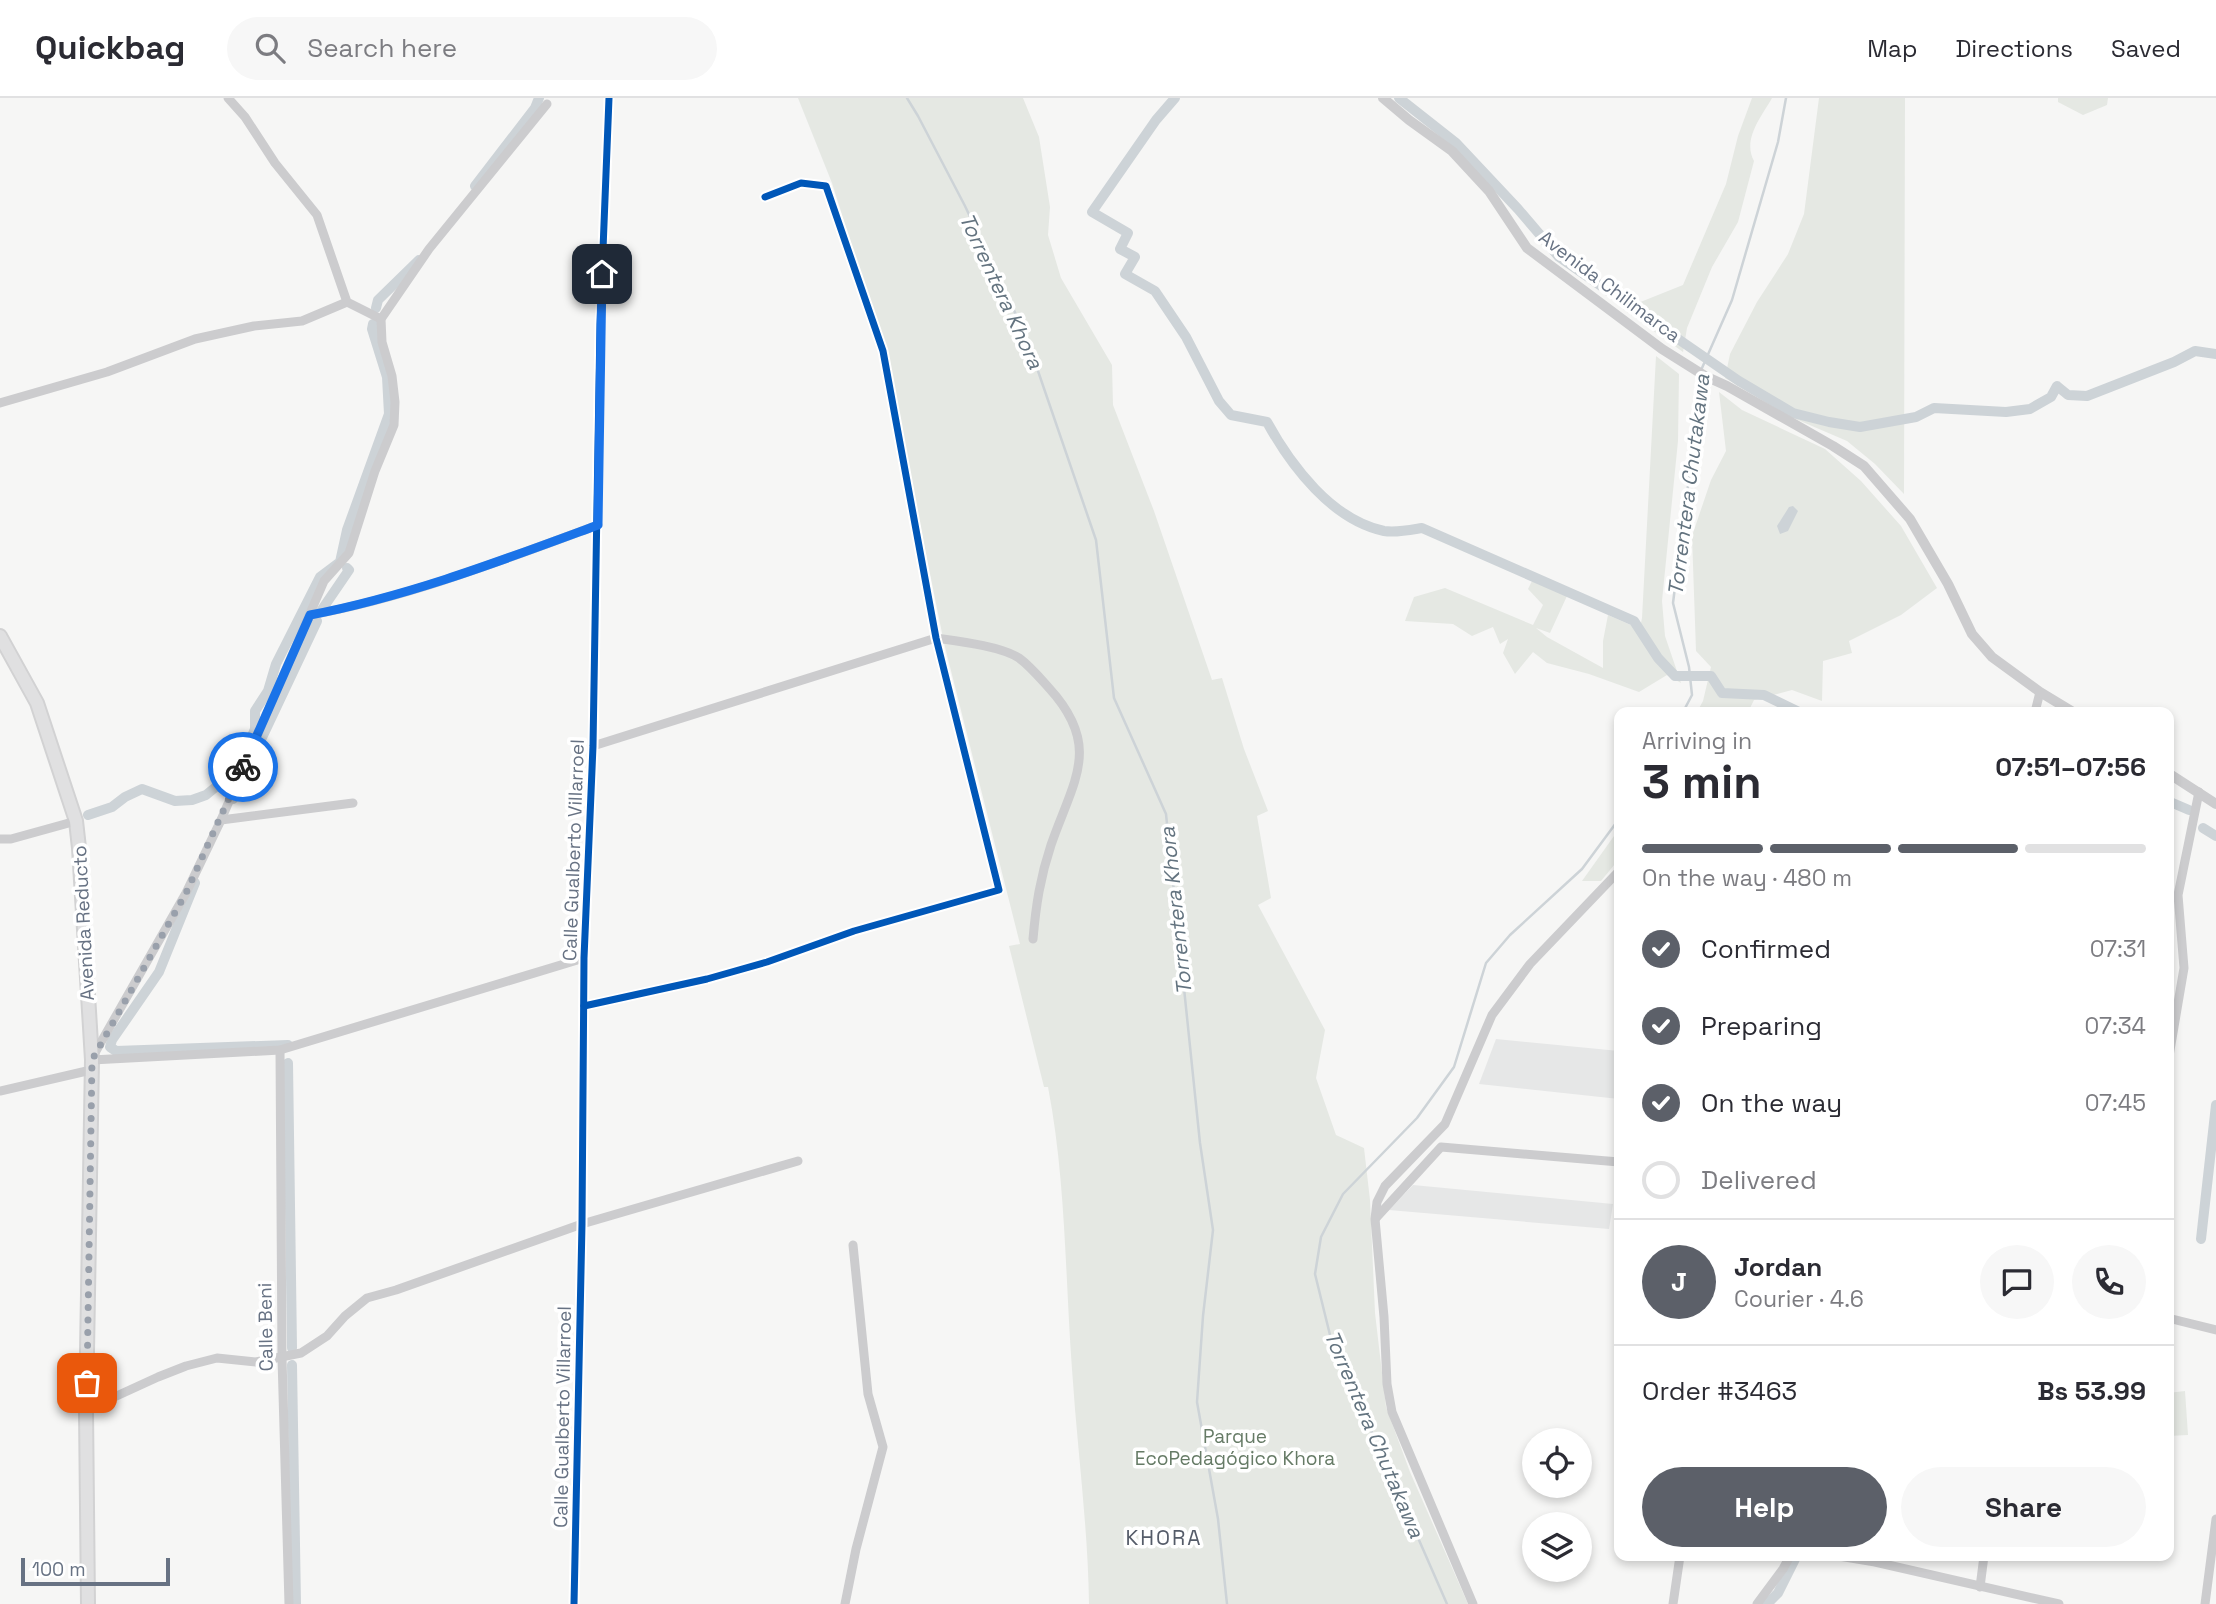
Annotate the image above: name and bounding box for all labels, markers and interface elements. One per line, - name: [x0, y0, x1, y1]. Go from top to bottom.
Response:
- search box: [227, 17, 717, 80]
- text: Quickbag: [35, 27, 185, 69]
- icon: search: [251, 29, 289, 67]
- text: Search here: [307, 31, 457, 65]
- text: Map: [1867, 33, 1917, 64]
- text: Directions: [1955, 33, 2073, 64]
- text: Saved: [2111, 33, 2181, 64]
- water label: Torrentera Khora: [954, 209, 1050, 374]
- street label: Avenida Chilimarca: [1534, 225, 1686, 348]
- pin: [572, 244, 632, 304]
- icon: home: [583, 255, 621, 293]
- water label: Torrentera Chutakawa: [1662, 372, 1716, 597]
- text: Arriving in: [1642, 726, 1752, 756]
- courier: [208, 732, 278, 802]
- street label: Calle Gualberto Villarroel: [557, 739, 590, 961]
- icon: bike: [224, 748, 262, 786]
- text: 07:51–07:56: [1995, 750, 2146, 784]
- text: 3 min: [1642, 753, 1762, 811]
- water label: Torrentera Khora: [1153, 825, 1198, 996]
- street label: Avenida Reducto: [67, 845, 100, 1001]
- text: On the way · 480 m: [1642, 863, 1852, 893]
- icon: check: [1642, 930, 1680, 968]
- text: Confirmed: [1701, 932, 1831, 966]
- text: 07:31: [2090, 934, 2146, 964]
- icon: check: [1642, 1007, 1680, 1045]
- text: Preparing: [1701, 1009, 1822, 1043]
- text: 07:34: [2085, 1011, 2146, 1041]
- icon: check: [1642, 1084, 1680, 1122]
- text: On the way: [1701, 1086, 1842, 1120]
- text: 07:45: [2085, 1088, 2146, 1118]
- text: Delivered: [1701, 1163, 1817, 1197]
- button: chat: [1980, 1245, 2054, 1319]
- button: phone: [2072, 1245, 2146, 1319]
- text: Jordan: [1734, 1250, 1822, 1284]
- text: J: [1671, 1265, 1687, 1299]
- street label: Calle Beni: [252, 1282, 279, 1372]
- text: Courier · 4.6: [1734, 1284, 1864, 1314]
- street label: Calle Gualberto Villarroel: [548, 1306, 577, 1528]
- water label: Torrentera Chutakawa: [1319, 1326, 1431, 1542]
- pin: [57, 1353, 117, 1413]
- icon: bag: [68, 1364, 106, 1402]
- text: Order #3463: [1642, 1374, 1797, 1408]
- text: Bs 53.99: [2037, 1374, 2146, 1408]
- park label: Parque EcoPedagógico Khora: [1135, 1424, 1335, 1471]
- map controls: [1522, 1428, 1592, 1582]
- button: locate: [1522, 1428, 1592, 1498]
- button: Help: [1642, 1467, 1887, 1547]
- button: Share: [1901, 1467, 2146, 1547]
- button: layers: [1522, 1512, 1592, 1582]
- district label: KHORA: [1125, 1524, 1203, 1551]
- scale bar: [21, 1555, 170, 1587]
- text: 100 m: [32, 1557, 86, 1582]

